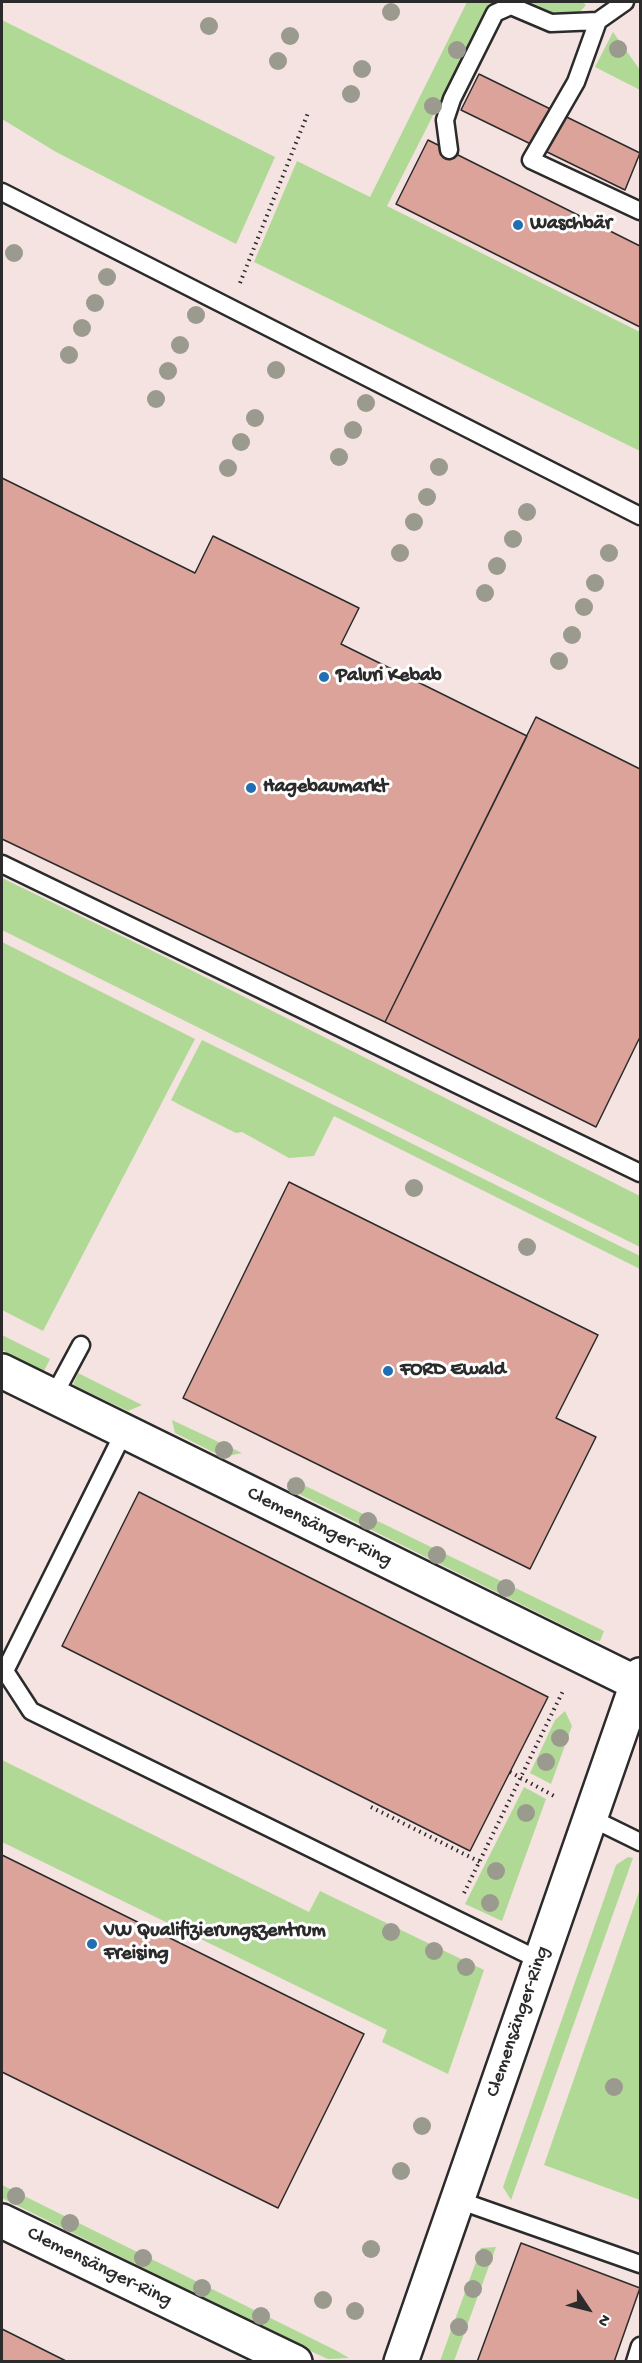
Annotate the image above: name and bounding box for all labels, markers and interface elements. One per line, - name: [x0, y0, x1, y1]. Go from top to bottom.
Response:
- place label: Waschbär: [530, 213, 612, 237]
- marker: Waschbär: [511, 218, 525, 232]
- place label: Paluri Kebab: [336, 665, 442, 689]
- marker: Paluri Kebab: [317, 670, 331, 684]
- place label: Hagebaumarkt: [263, 776, 388, 800]
- marker: Hagebaumarkt: [244, 781, 258, 795]
- place label: FORD Ewald: [400, 1359, 506, 1383]
- marker: FORD Ewald: [381, 1364, 395, 1378]
- street label: Clemensänger-Ring: [243, 1483, 395, 1573]
- place label: VW Qualifizierungszentrum Freising: [104, 1920, 326, 1967]
- marker: VW Qualifizierungszentrum Freising: [85, 1937, 99, 1951]
- street label: Clemensänger-Ring: [482, 1943, 556, 2101]
- street label: Clemensänger-Ring: [23, 2223, 175, 2313]
- north arrow: [558, 2279, 618, 2339]
- text: N: [592, 2310, 614, 2329]

